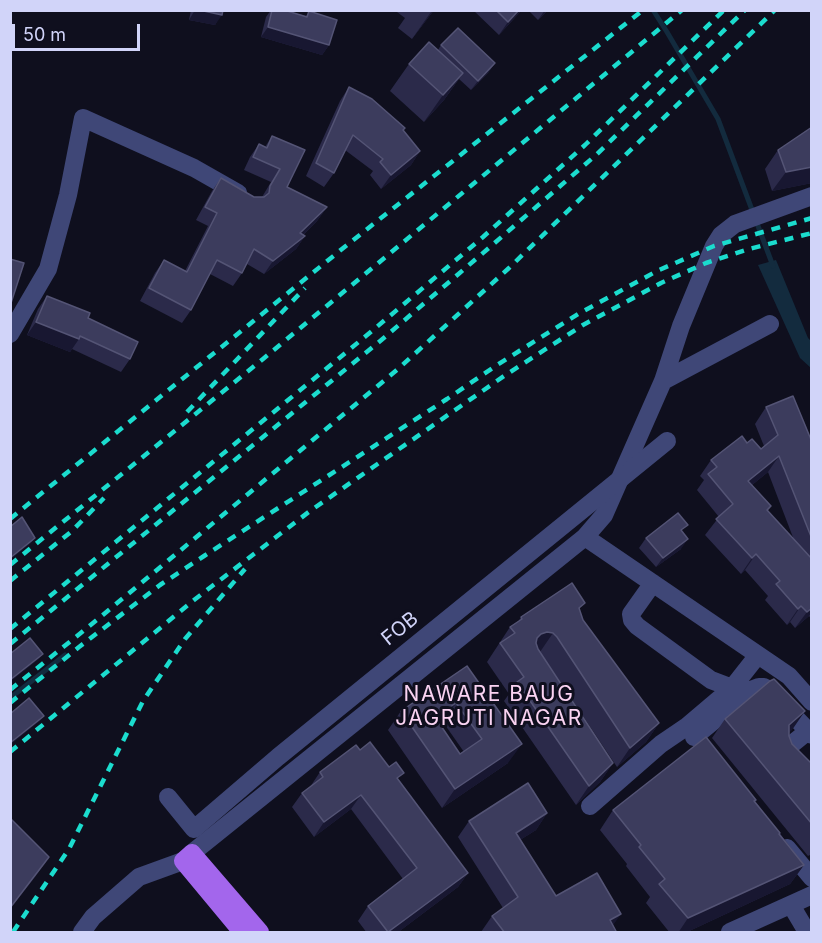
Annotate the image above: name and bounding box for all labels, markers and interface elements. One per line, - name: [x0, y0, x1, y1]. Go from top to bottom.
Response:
- scale bar: [15, 12, 142, 50]
- text: 50 m: [23, 24, 66, 45]
- street label: FOB: [377, 607, 423, 651]
- district label: NAWARE BAUG JAGRUTI NAGAR: [395, 682, 583, 732]

